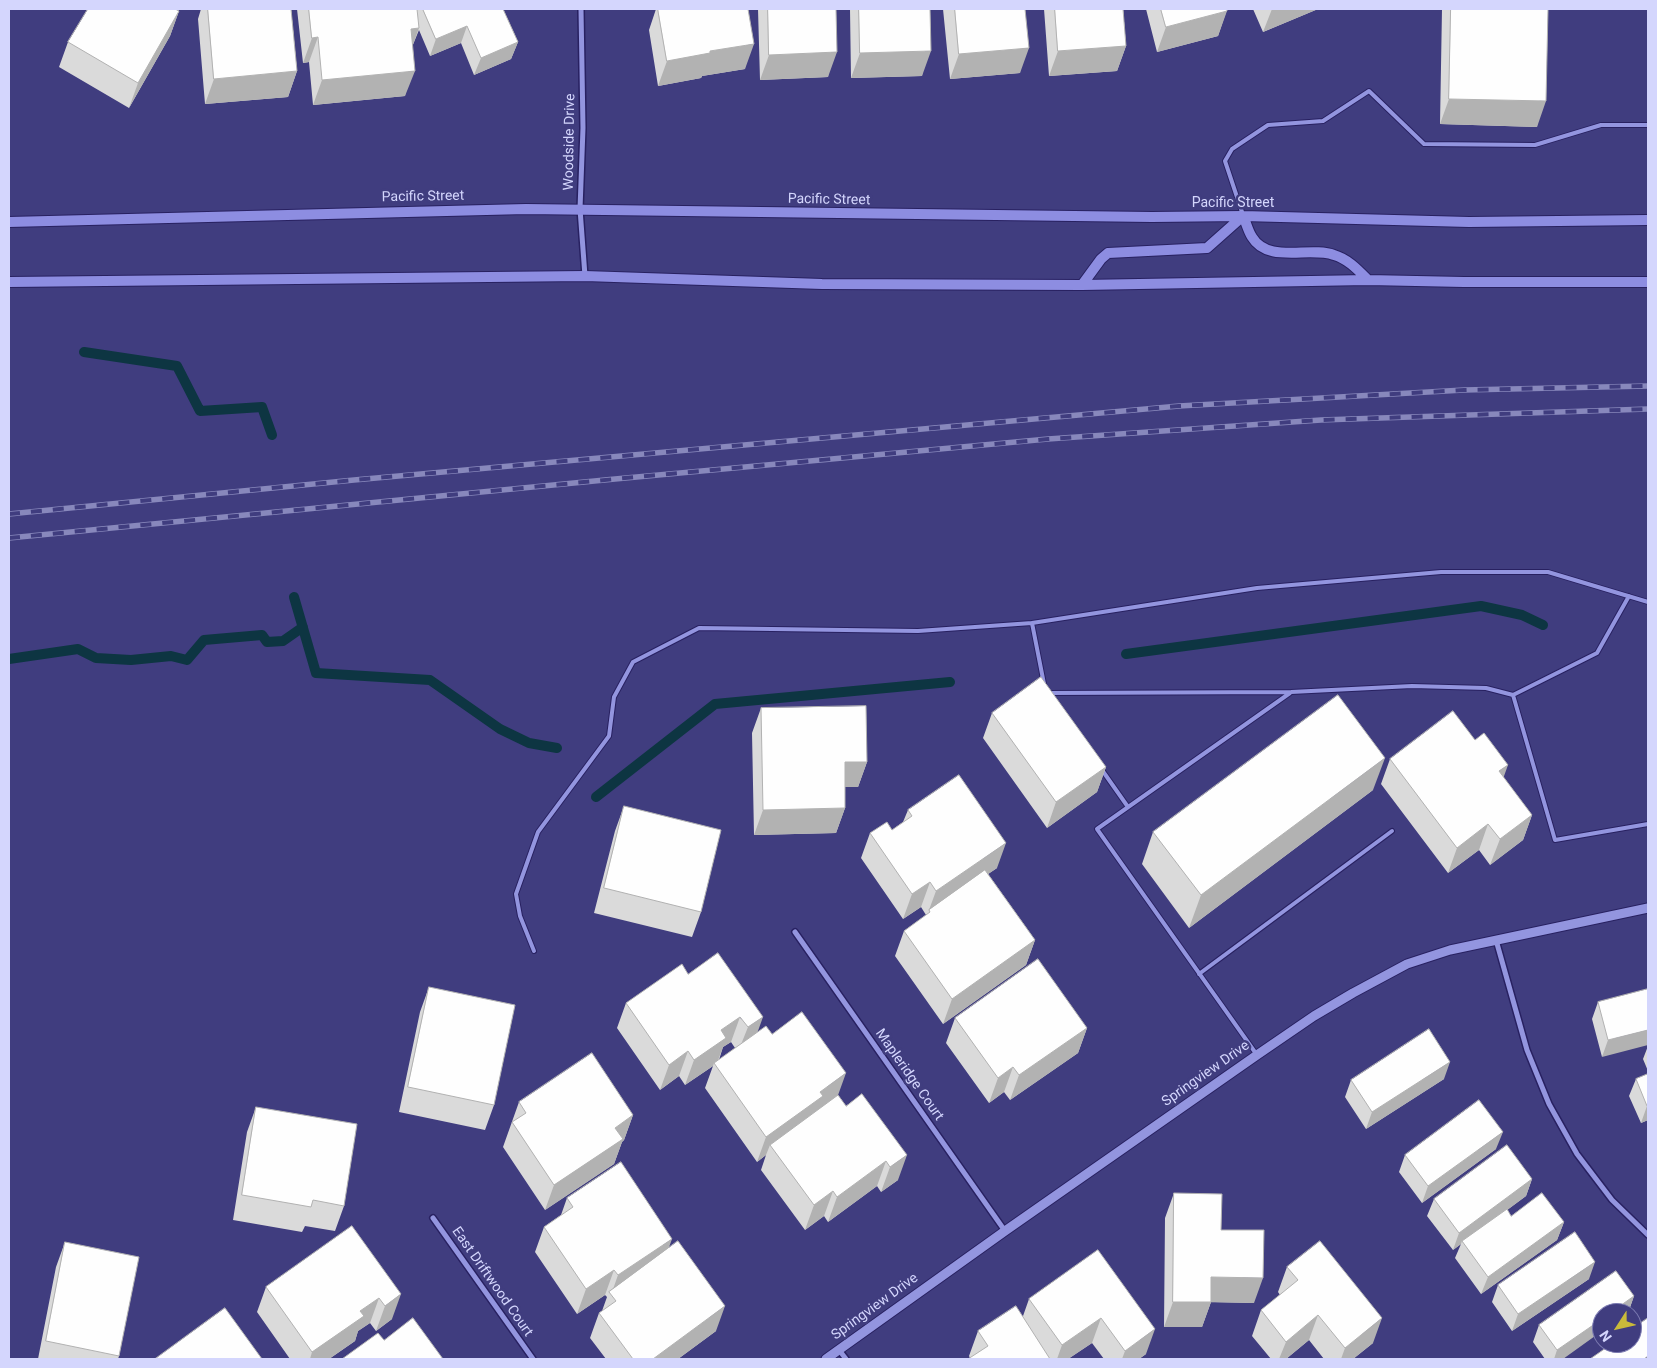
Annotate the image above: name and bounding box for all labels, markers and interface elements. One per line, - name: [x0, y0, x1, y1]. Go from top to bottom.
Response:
- street label: Woodside Drive: [561, 93, 579, 191]
- street label: Pacific Street: [382, 188, 464, 206]
- street label: Pacific Street: [788, 191, 870, 209]
- street label: Pacific Street: [1192, 195, 1274, 211]
- street label: Mapleridge Court: [871, 1026, 947, 1124]
- street label: Springview Drive: [1159, 1038, 1253, 1110]
- street label: East Driftwood Court: [448, 1224, 536, 1340]
- street label: Springview Drive: [828, 1270, 922, 1344]
- north arrow: [1592, 1303, 1642, 1353]
- text: N: [1596, 1327, 1615, 1345]

